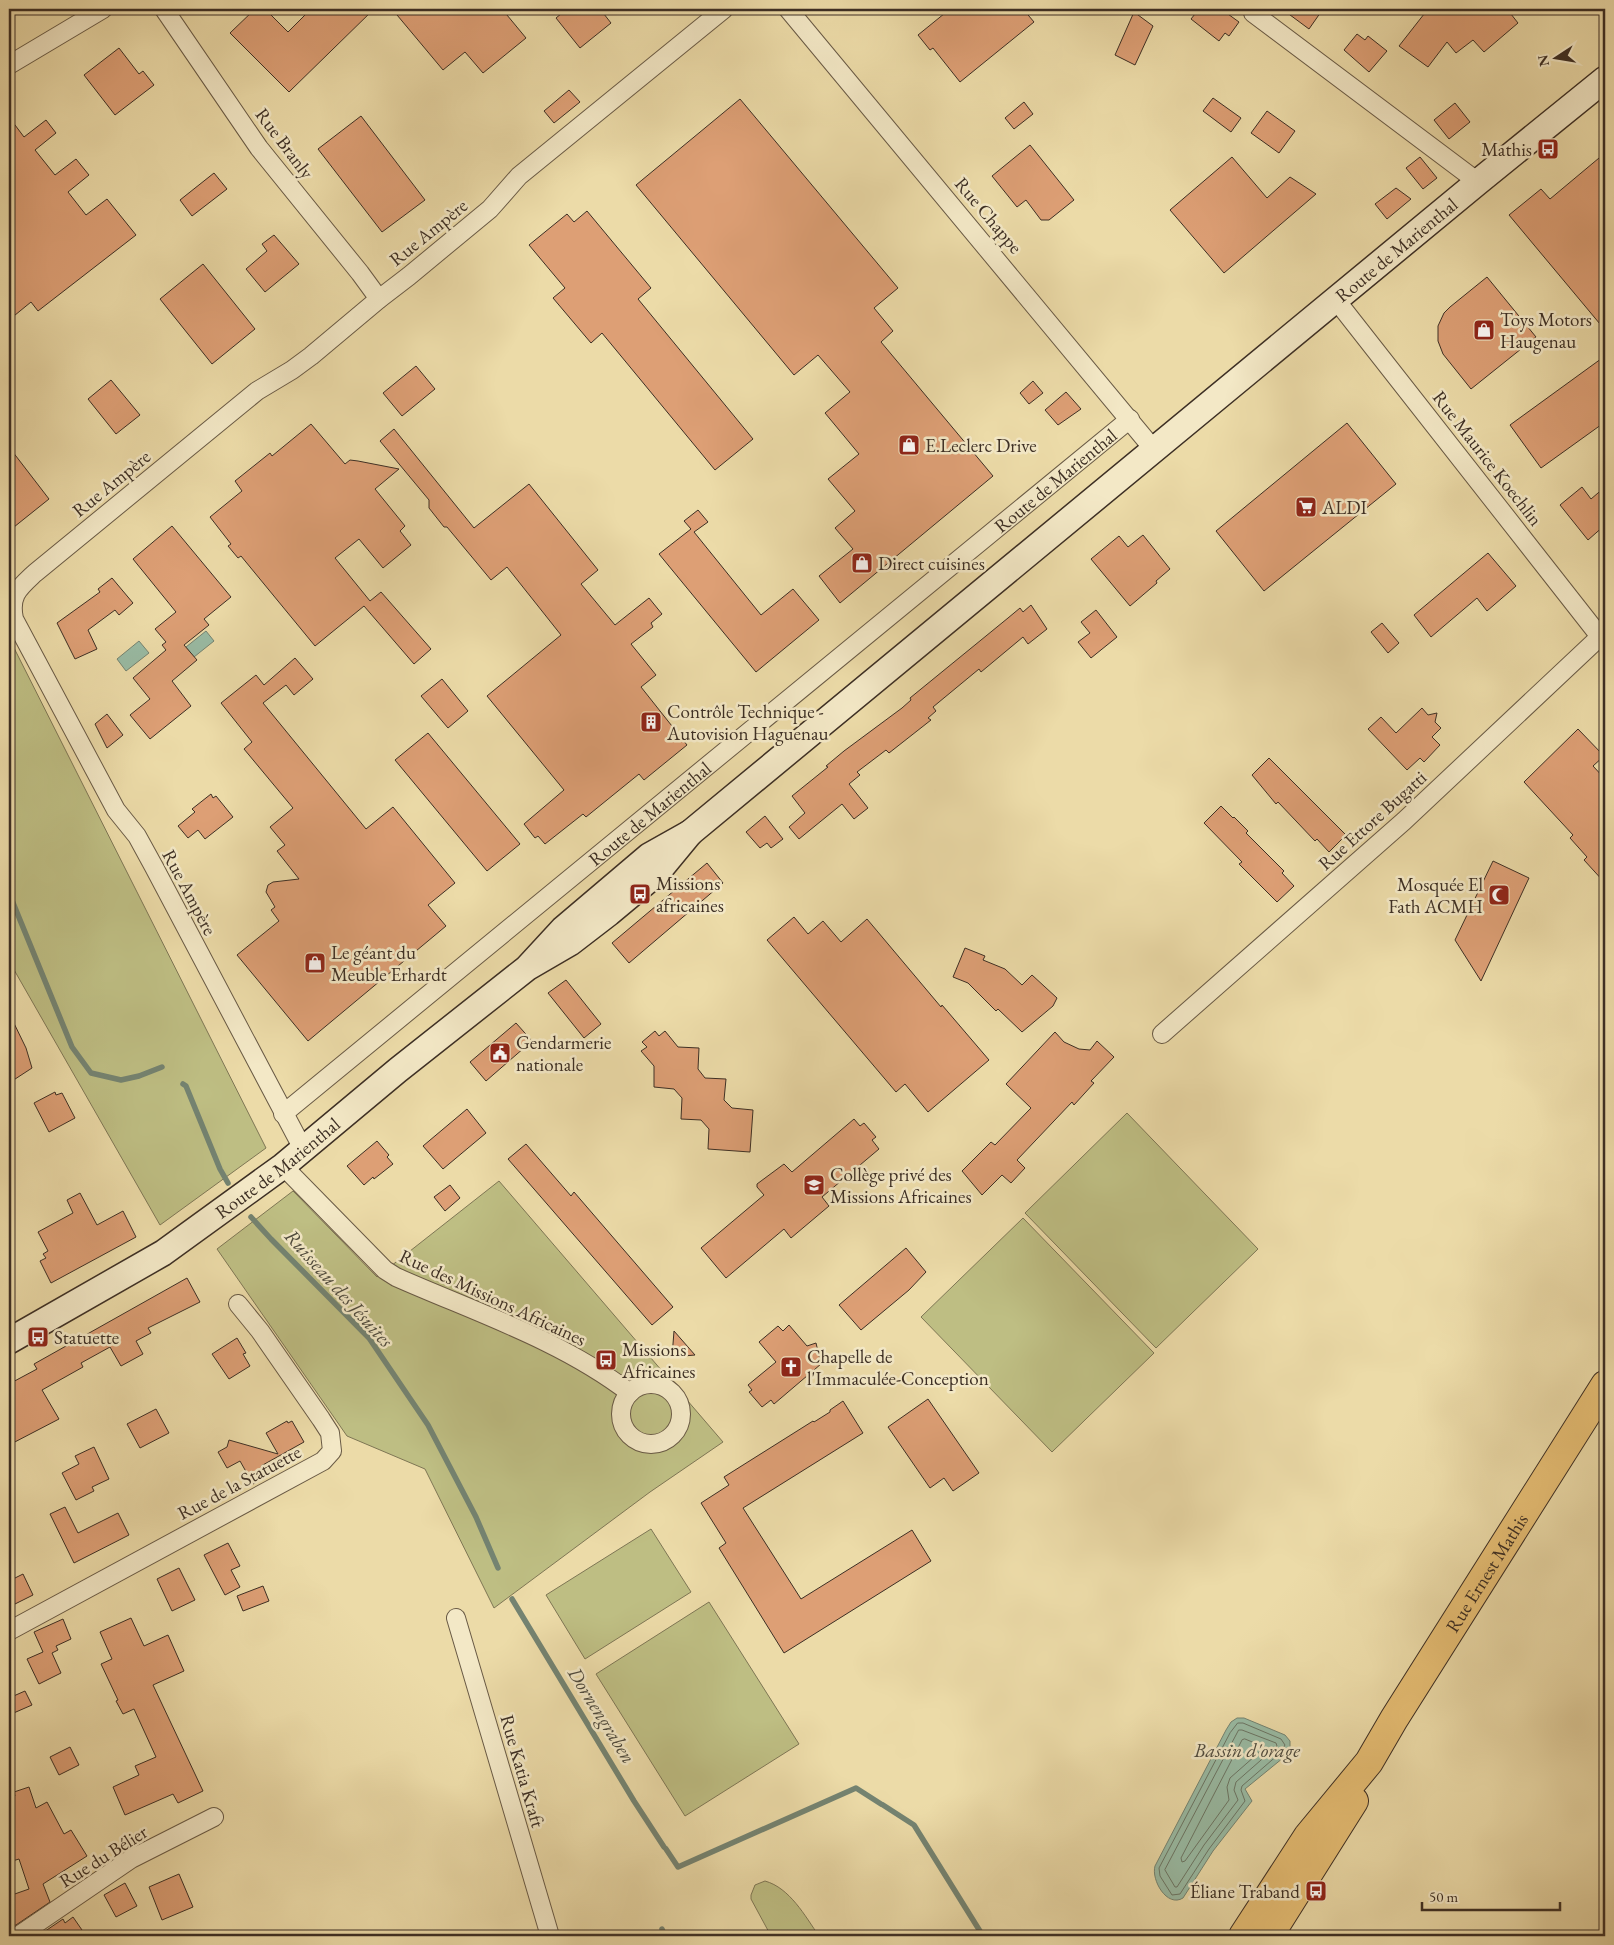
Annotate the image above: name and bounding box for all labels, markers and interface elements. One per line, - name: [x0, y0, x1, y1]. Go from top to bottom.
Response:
- north arrow: [1532, 32, 1582, 82]
- text: N: [1533, 53, 1553, 68]
- street label: Rue Branly: [250, 103, 320, 184]
- place label: Mathis: [1481, 137, 1532, 162]
- bus stop icon: Mathis: [1536, 137, 1560, 161]
- street label: Rue Chappe: [949, 172, 1028, 259]
- street label: Route de Marienthal: [1330, 192, 1463, 308]
- street label: Rue Ampère: [384, 193, 473, 272]
- place label: Toys Motors Haugenau: [1500, 307, 1592, 354]
- shop icon: Toys Motors Haugenau: [1472, 318, 1496, 342]
- street label: Rue Maurice Koechlin: [1427, 386, 1548, 531]
- street label: Route de Marienthal: [989, 423, 1123, 538]
- shop icon: E.Leclerc Drive: [897, 433, 921, 457]
- place label: E.Leclerc Drive: [925, 433, 1037, 458]
- street label: Rue Ampère: [67, 444, 156, 523]
- supermarket icon: ALDI: [1294, 495, 1318, 519]
- place label: ALDI: [1321, 495, 1368, 520]
- shop icon: Direct cuisines: [850, 551, 874, 575]
- place label: Direct cuisines: [878, 551, 985, 576]
- place label: Contrôle Technique - Autovision Haguenau: [666, 699, 829, 746]
- building icon: Contrôle Technique - Autovision Haguenau: [639, 710, 663, 734]
- street label: Route de Marienthal: [583, 756, 717, 872]
- street label: Rue Ettore Bugatti: [1313, 765, 1432, 876]
- street label: Rue Ampère: [157, 845, 223, 939]
- place label: Missions africaines: [656, 871, 724, 918]
- place label: Mosquée El Fath ACMH: [1388, 872, 1483, 919]
- bus stop icon: Missions africaines: [628, 882, 652, 906]
- mosque icon: Mosquée El Fath ACMH: [1487, 883, 1511, 907]
- place label: Le géant du Meuble Erhardt: [331, 940, 447, 987]
- shop icon: Le géant du Meuble Erhardt: [303, 951, 327, 975]
- place label: Gendarmerie nationale: [516, 1030, 611, 1077]
- public building icon: Gendarmerie nationale: [488, 1041, 512, 1065]
- street label: Route de Marienthal: [210, 1111, 346, 1224]
- place label: Collège privé des Missions Africaines: [830, 1162, 972, 1209]
- school or university icon: Collège privé des Missions Africaines: [802, 1173, 826, 1197]
- water label: Ruisseau des Jésuites: [279, 1223, 399, 1353]
- street label: Rue des Missions Africaines: [395, 1243, 590, 1352]
- bus stop icon: Statuette: [26, 1325, 50, 1349]
- place label: Statuette: [54, 1325, 119, 1350]
- place label: Missions Africaines: [621, 1337, 695, 1384]
- place label: Chapelle de l'Immaculée-Conception: [807, 1344, 989, 1391]
- bus stop icon: Missions Africaines: [594, 1348, 618, 1372]
- church icon: Chapelle de l'Immaculée-Conception: [779, 1355, 803, 1379]
- street label: Rue de la Statuette: [173, 1439, 305, 1526]
- street label: Rue Ernest Mathis: [1440, 1509, 1534, 1637]
- water label: Dornengraben: [562, 1661, 642, 1768]
- street label: Rue Katia Kraft: [494, 1712, 551, 1830]
- water label: Bassin d'orage: [1193, 1737, 1300, 1763]
- street label: Rue du Bélier: [54, 1819, 153, 1893]
- place label: Éliane Traband: [1190, 1879, 1300, 1904]
- bus stop icon: Éliane Traband: [1304, 1879, 1328, 1903]
- scale bar: [1422, 1880, 1559, 1912]
- text: 50 m: [1429, 1887, 1458, 1906]

